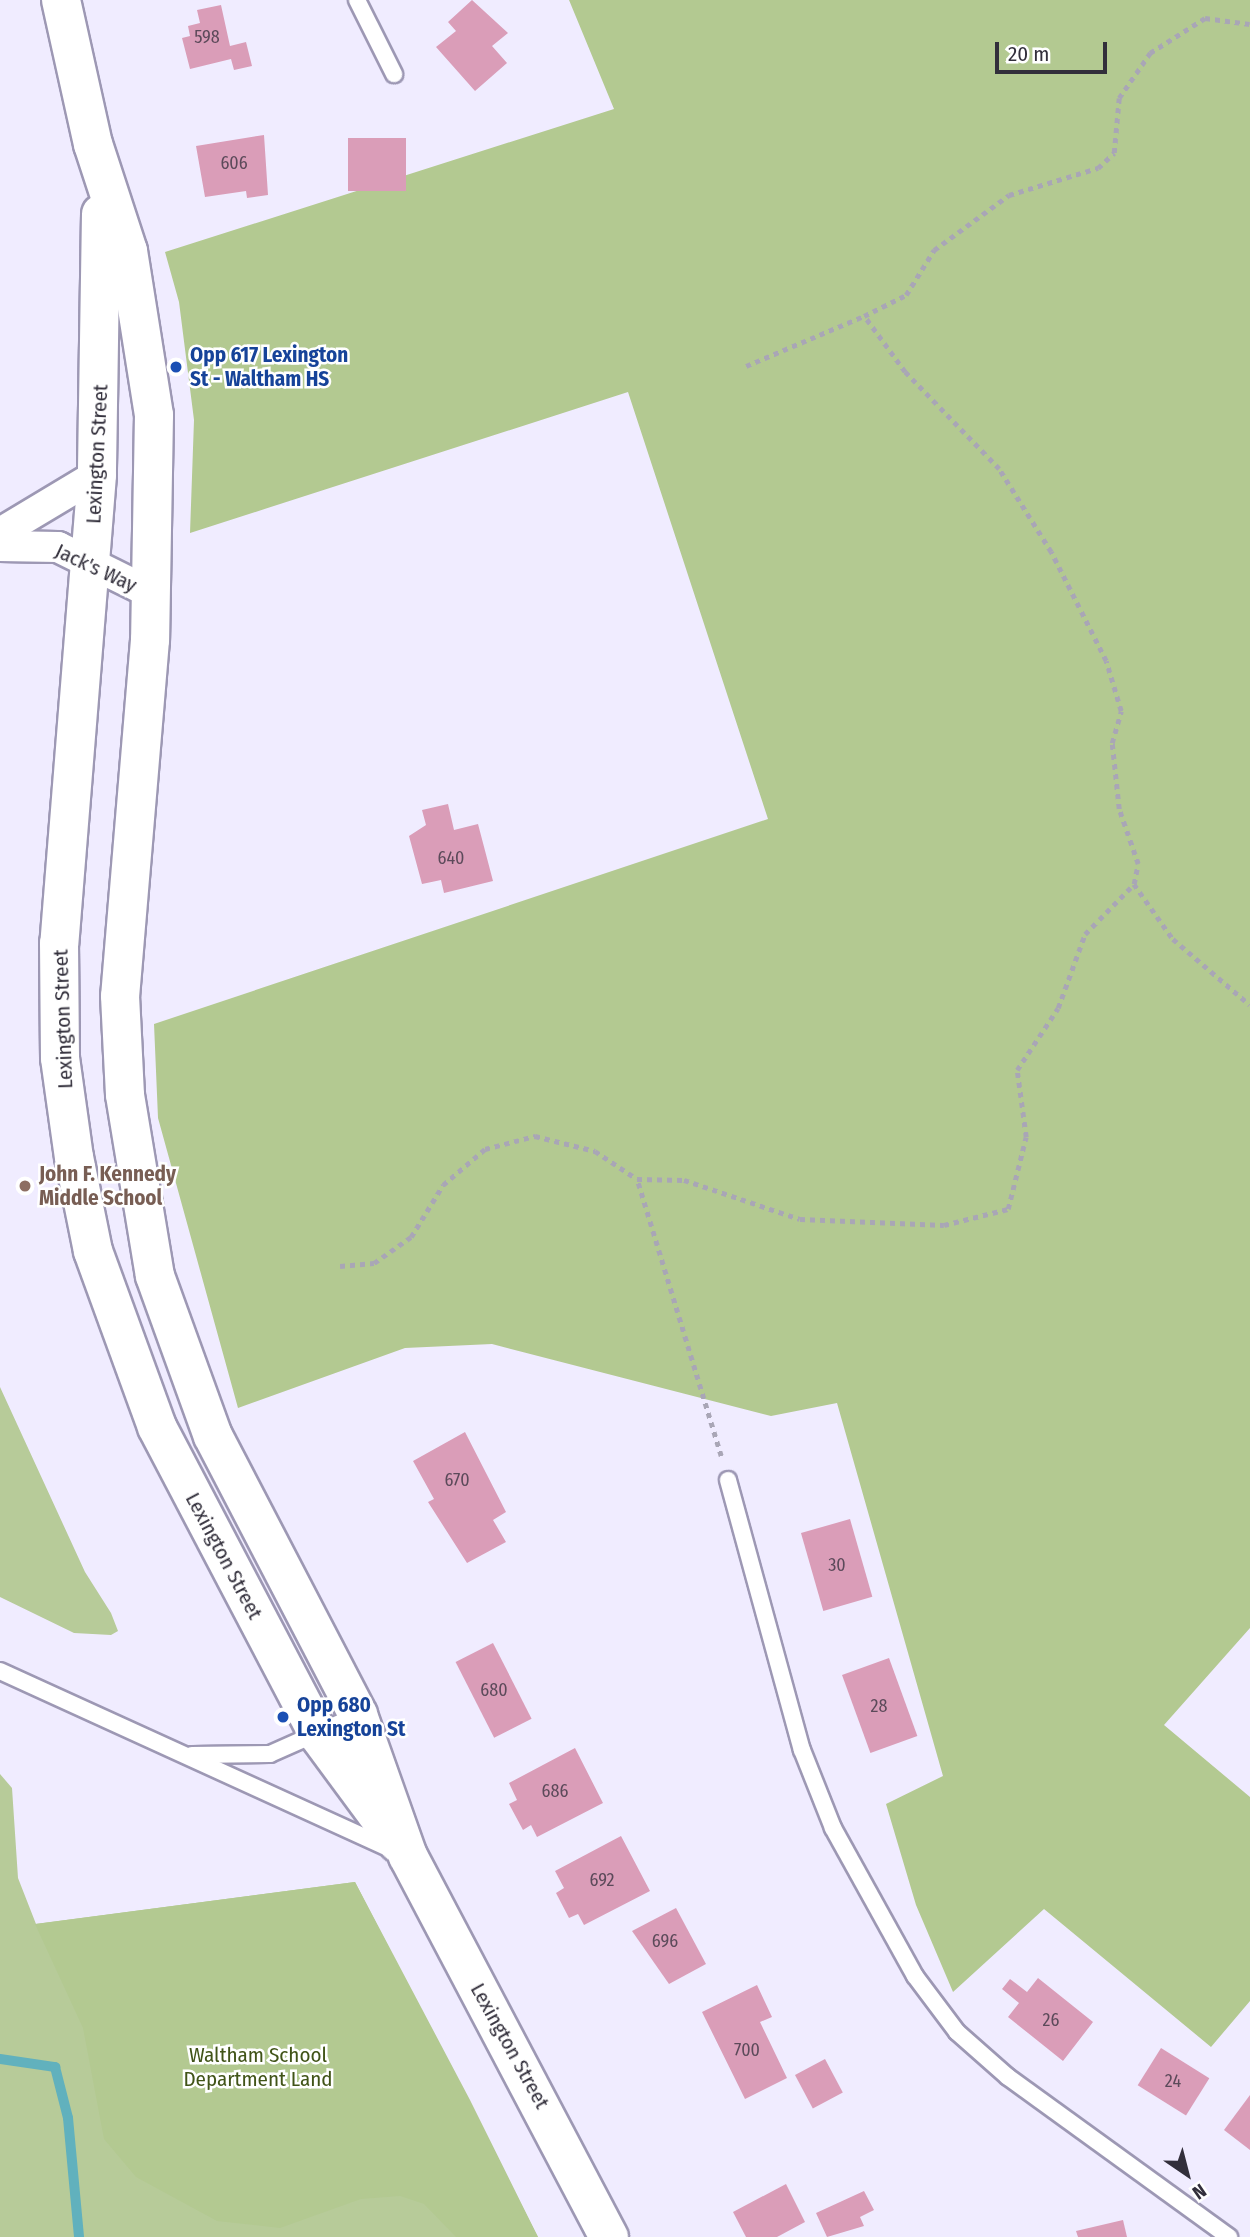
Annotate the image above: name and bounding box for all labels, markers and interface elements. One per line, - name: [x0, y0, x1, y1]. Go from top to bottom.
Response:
- house number: 598: [194, 26, 220, 48]
- scale bar: [998, 28, 1110, 72]
- text: 20 m: [1008, 41, 1049, 67]
- house number: 606: [220, 152, 248, 174]
- place label: Opp 617 Lexington St - Waltham HS: [190, 342, 348, 392]
- marker: Opp 617 Lexington St - Waltham HS: [168, 359, 184, 375]
- street label: Lexington Street: [81, 384, 113, 524]
- street label: Jack's Way: [51, 538, 141, 598]
- house number: 640: [437, 847, 465, 869]
- street label: Lexington Street: [48, 949, 78, 1089]
- place label: John F. Kennedy Middle School: [39, 1161, 176, 1211]
- marker: John F. Kennedy Middle School: [17, 1178, 33, 1194]
- house number: 670: [444, 1469, 470, 1491]
- street label: Lexington Street: [180, 1488, 268, 1624]
- house number: 30: [828, 1554, 846, 1576]
- house number: 680: [480, 1679, 508, 1701]
- place label: Opp 680 Lexington St: [297, 1692, 405, 1742]
- house number: 28: [871, 1695, 887, 1717]
- marker: Opp 680 Lexington St: [275, 1709, 291, 1725]
- house number: 686: [542, 1780, 568, 1802]
- house number: 692: [589, 1869, 615, 1891]
- house number: 696: [652, 1930, 678, 1952]
- street label: Lexington Street: [465, 1979, 555, 2113]
- house number: 26: [1043, 2009, 1059, 2031]
- house number: 700: [734, 2039, 760, 2061]
- park label: Waltham School Department Land: [183, 2042, 333, 2092]
- house number: 24: [1165, 2070, 1181, 2092]
- north arrow: [1152, 2139, 1222, 2209]
- text: N: [1188, 2179, 1211, 2204]

